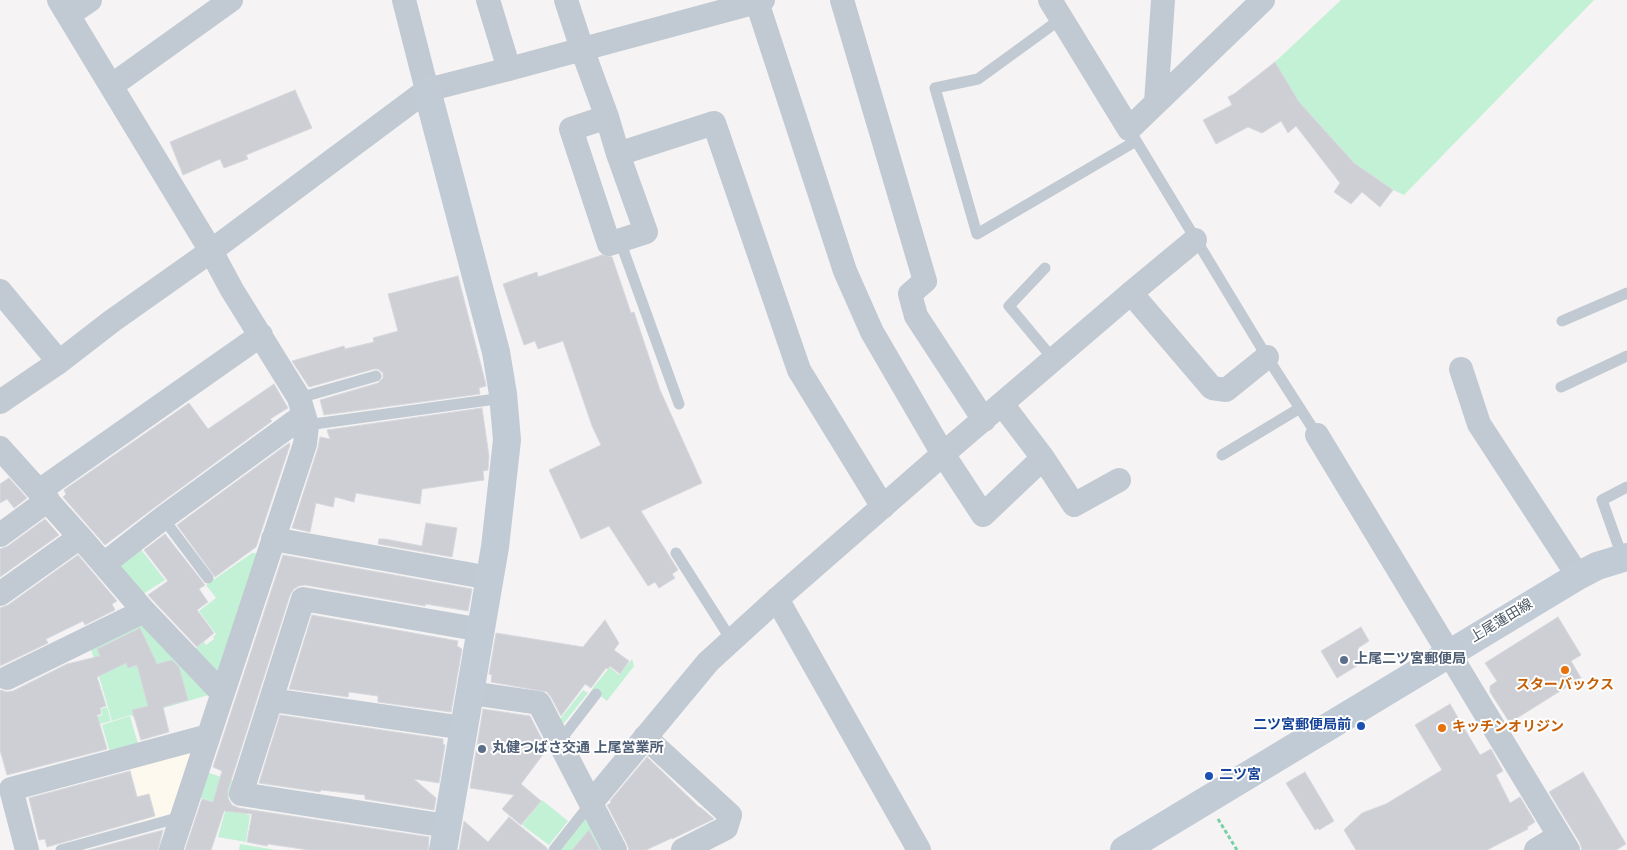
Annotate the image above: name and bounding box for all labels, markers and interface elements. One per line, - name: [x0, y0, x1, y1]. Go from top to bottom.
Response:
- street label: 上尾蓮田線: [1468, 597, 1536, 647]
- place label: 上尾二ツ宮郵便局: [1354, 652, 1466, 668]
- marker: 上尾二ツ宮郵便局: [1338, 654, 1350, 666]
- marker: スターバックス: [1559, 664, 1571, 676]
- place label: スターバックス: [1516, 678, 1614, 694]
- place label: 二ツ宮郵便局前: [1253, 718, 1351, 734]
- marker: 二ツ宮郵便局前: [1355, 720, 1367, 732]
- place label: キッチンオリジン: [1452, 720, 1564, 736]
- marker: キッチンオリジン: [1436, 722, 1448, 734]
- place label: 丸健つばさ交通 上尾営業所: [492, 741, 663, 757]
- marker: 丸健つばさ交通 上尾営業所: [476, 743, 488, 755]
- place label: 二ツ宮: [1219, 768, 1261, 784]
- marker: 二ツ宮: [1203, 770, 1215, 782]

